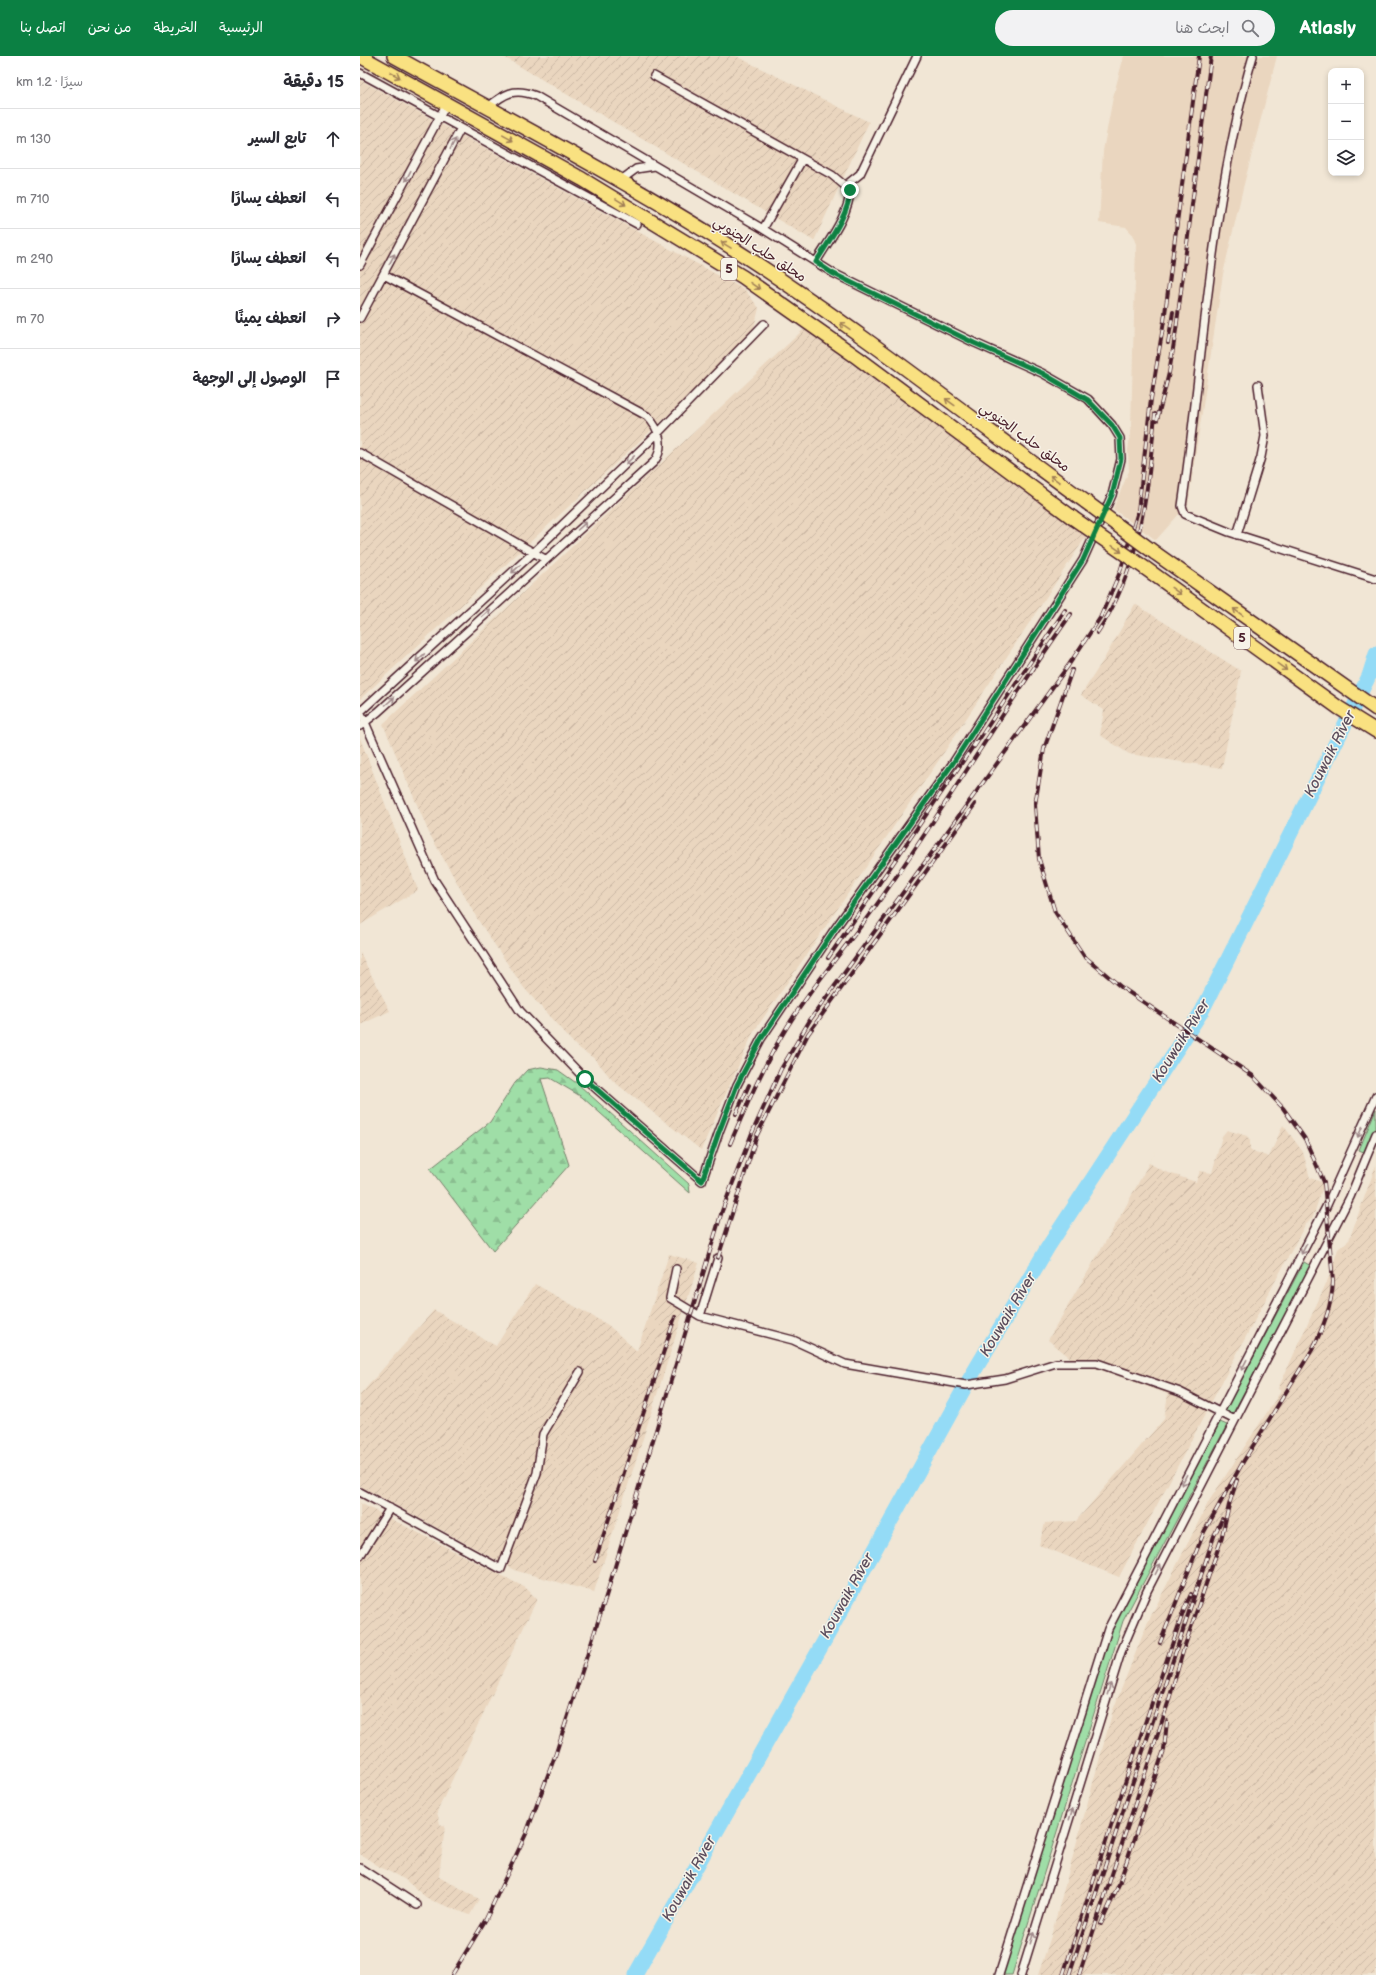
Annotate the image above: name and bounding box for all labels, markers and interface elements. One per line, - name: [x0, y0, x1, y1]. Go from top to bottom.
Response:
- search box: [995, 10, 1275, 46]
- icon: search: [1239, 17, 1261, 39]
- text: Atlasly: [1299, 17, 1356, 40]
- text: اتصل بنا: [20, 19, 66, 36]
- text: من نحن: [88, 19, 131, 36]
- text: الخريطة: [153, 19, 197, 36]
- text: الرئيسية: [219, 19, 263, 36]
- text: ابحث هنا: [1175, 19, 1229, 38]
- map controls: [1328, 68, 1364, 176]
- button: +: [1328, 68, 1364, 104]
- one-way arrow: [388, 71, 400, 79]
- text: 15 دقيقة: [283, 72, 344, 92]
- text: سيرًا · 1.2 km: [16, 74, 83, 90]
- button: −: [1328, 104, 1364, 140]
- icon: ahead: [322, 128, 344, 150]
- text: تابع السير: [248, 129, 306, 148]
- text: 130 m: [16, 131, 51, 147]
- one-way arrow: [502, 135, 514, 142]
- one-way arrow: [449, 138, 457, 150]
- button: layers: [1328, 140, 1364, 176]
- one-way arrow: [404, 170, 411, 182]
- route end: [841, 181, 859, 199]
- icon: left: [322, 188, 344, 210]
- text: انعطف يسارًا: [231, 189, 306, 208]
- text: 710 m: [16, 191, 49, 207]
- one-way arrow: [615, 199, 627, 207]
- street label: محلق حلب الجنوبي: [708, 213, 810, 289]
- one-way arrow: [721, 241, 732, 249]
- icon: left: [322, 248, 344, 270]
- text: انعطف يسارًا: [231, 249, 306, 268]
- text: 290 m: [16, 251, 53, 267]
- one-way arrow: [389, 253, 396, 265]
- road number: 5: [721, 258, 737, 280]
- one-way arrow: [749, 282, 760, 290]
- icon: right: [322, 308, 344, 330]
- text: انعطف يمينًا: [235, 309, 306, 328]
- text: 70 m: [16, 311, 44, 327]
- one-way arrow: [840, 322, 851, 330]
- icon: arrive: [322, 368, 344, 390]
- text: الوصول إلى الوجهة: [192, 369, 306, 388]
- one-way arrow: [945, 398, 956, 407]
- street label: محلق حلب الجنوبي: [974, 398, 1074, 479]
- one-way arrow: [625, 456, 635, 465]
- one-way arrow: [1050, 475, 1061, 483]
- one-way arrow: [577, 522, 587, 531]
- one-way arrow: [1111, 544, 1122, 553]
- one-way arrow: [510, 565, 521, 574]
- one-way arrow: [1171, 587, 1182, 595]
- one-way arrow: [1233, 608, 1244, 616]
- one-way arrow: [480, 609, 490, 618]
- road number: 5: [1234, 627, 1250, 649]
- one-way arrow: [415, 653, 425, 662]
- one-way arrow: [1276, 663, 1287, 671]
- one-way arrow: [385, 696, 395, 706]
- water label: Kouwaik River: [1300, 706, 1361, 800]
- water label: Kouwaik River: [1148, 995, 1215, 1086]
- route start: [576, 1070, 594, 1088]
- one-way arrow: [1356, 1125, 1364, 1137]
- one-way arrow: [1300, 1243, 1308, 1255]
- water label: Kouwaik River: [976, 1268, 1041, 1360]
- one-way arrow: [1240, 1358, 1248, 1370]
- one-way arrow: [1180, 1474, 1188, 1486]
- water label: Kouwaik River: [816, 1549, 879, 1642]
- one-way arrow: [1155, 1563, 1162, 1575]
- one-way arrow: [1106, 1683, 1113, 1696]
- one-way arrow: [1068, 1807, 1075, 1820]
- water label: Kouwaik River: [658, 1832, 721, 1925]
- one-way arrow: [1029, 1931, 1036, 1944]

